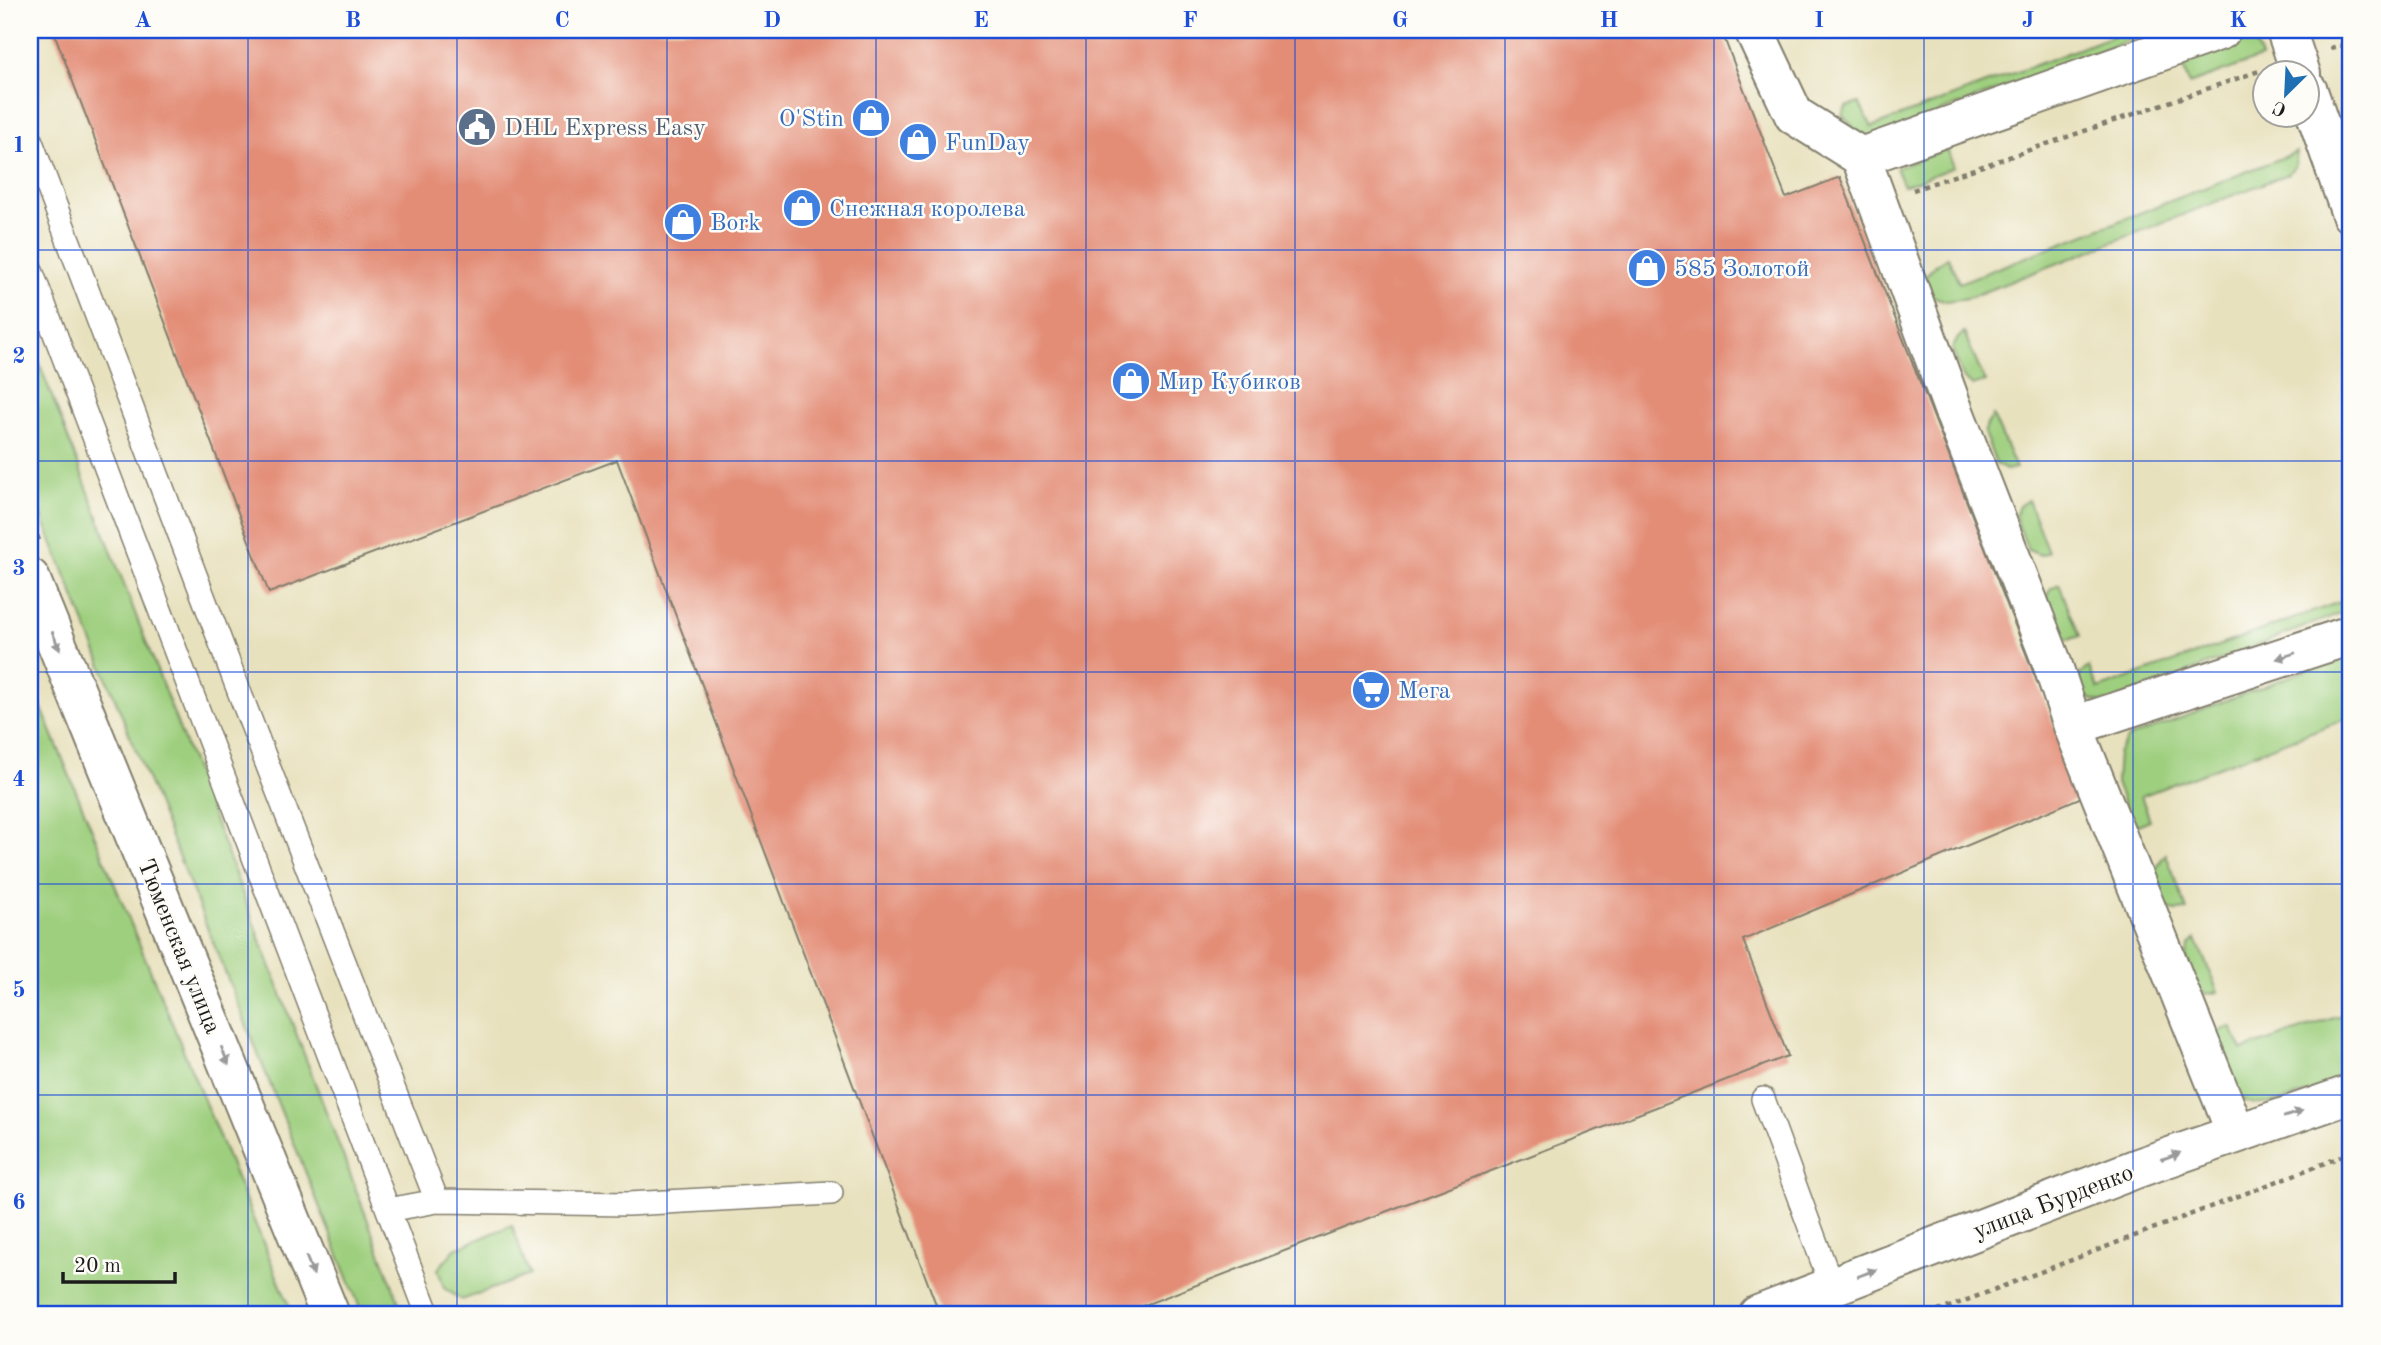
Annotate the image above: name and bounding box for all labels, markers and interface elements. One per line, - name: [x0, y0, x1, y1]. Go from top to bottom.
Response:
- text: A: [134, 9, 152, 32]
- text: B: [345, 9, 361, 32]
- text: C: [554, 9, 570, 32]
- text: D: [763, 9, 781, 32]
- text: E: [973, 9, 989, 32]
- text: F: [1182, 9, 1198, 32]
- text: G: [1392, 9, 1408, 32]
- text: H: [1600, 9, 1618, 32]
- text: I: [1814, 9, 1824, 32]
- text: J: [2022, 9, 2034, 32]
- text: K: [2229, 9, 2247, 32]
- north arrow: [2252, 60, 2322, 130]
- text: С: [2271, 96, 2290, 118]
- shop icon: O'Stin: [850, 97, 892, 139]
- public building icon: DHL Express Easy: [456, 106, 498, 148]
- place label: O'Stin: [779, 108, 844, 132]
- place label: DHL Express Easy: [504, 117, 706, 141]
- shop icon: FunDay: [897, 121, 939, 163]
- place label: FunDay: [945, 132, 1030, 156]
- text: 1: [12, 134, 26, 157]
- shop icon: Снежная королева: [781, 187, 823, 229]
- place label: Снежная королева: [829, 198, 1026, 222]
- shop icon: Bork: [662, 201, 704, 243]
- place label: Bork: [710, 212, 761, 236]
- shop icon: 585 Золотой: [1626, 247, 1668, 289]
- place label: 585 Золотой: [1674, 258, 1810, 282]
- text: 2: [12, 345, 26, 368]
- shop icon: Мир Кубиков: [1110, 360, 1152, 402]
- place label: Мир Кубиков: [1158, 371, 1301, 395]
- text: 3: [12, 557, 26, 580]
- one-way arrow: [50, 630, 61, 651]
- one-way arrow: [2276, 651, 2297, 662]
- supermarket icon: Мега: [1350, 669, 1392, 711]
- place label: Мега: [1398, 680, 1451, 704]
- text: 4: [12, 768, 26, 791]
- street label: Тюменская улица: [132, 856, 224, 1038]
- text: 5: [12, 979, 26, 1002]
- one-way arrow: [219, 1045, 230, 1066]
- one-way arrow: [2283, 1108, 2304, 1119]
- one-way arrow: [2160, 1150, 2181, 1161]
- street label: улица Бурденко: [1970, 1161, 2137, 1244]
- text: 6: [12, 1191, 26, 1214]
- scale bar: [63, 1240, 175, 1284]
- text: 20 m: [74, 1256, 121, 1277]
- one-way arrow: [305, 1256, 316, 1277]
- one-way arrow: [1857, 1267, 1878, 1278]

